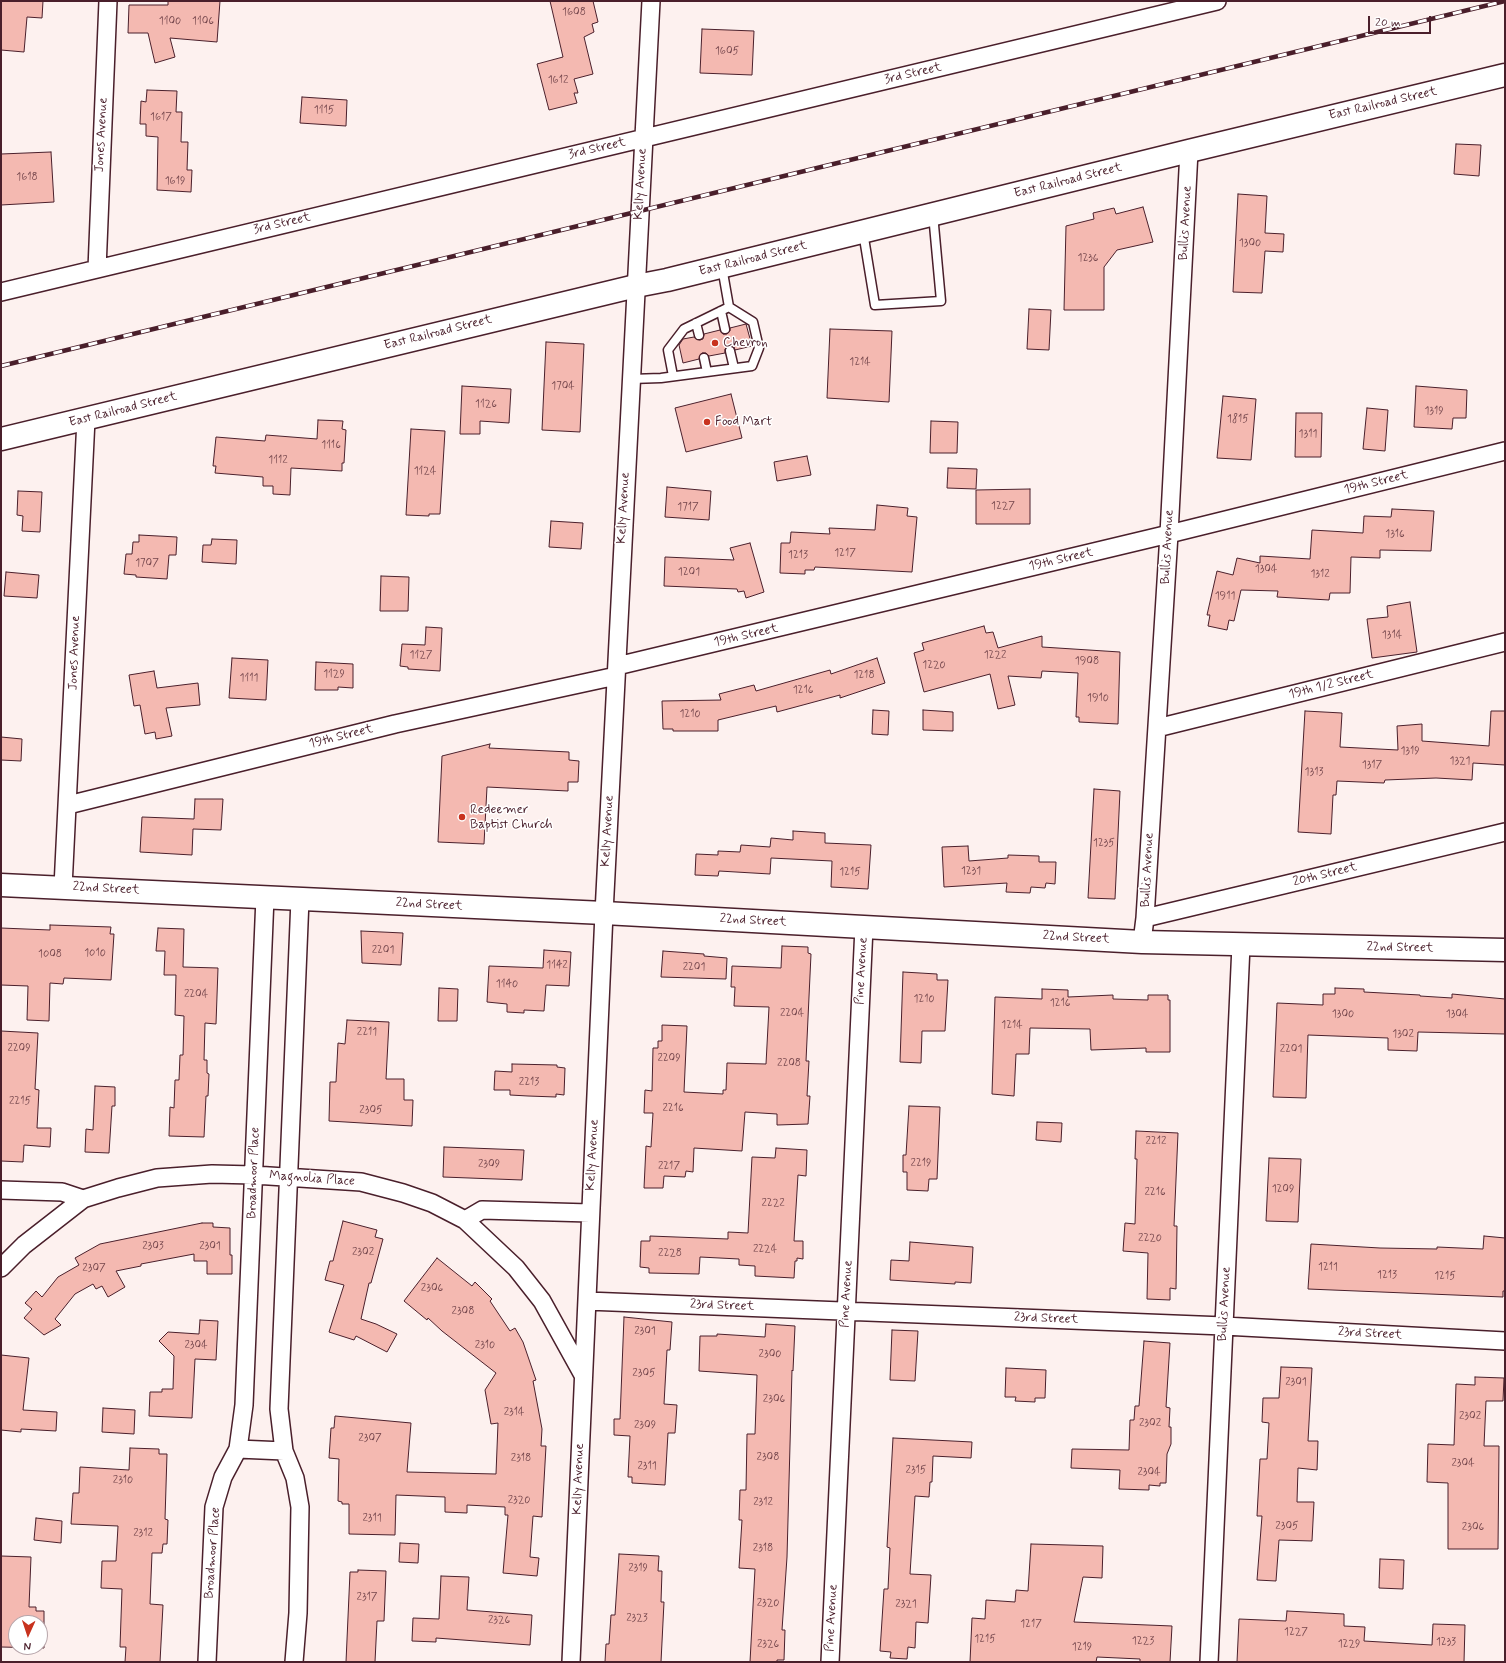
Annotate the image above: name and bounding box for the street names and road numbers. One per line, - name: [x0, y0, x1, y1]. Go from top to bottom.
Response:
- street label: 3rd Street: [883, 60, 943, 88]
- street label: East Railroad Street: [1327, 84, 1439, 124]
- street label: Jones Avenue: [92, 97, 112, 173]
- street label: 3rd Street: [567, 135, 627, 163]
- street label: Kelly Avenue: [631, 148, 651, 220]
- street label: East Railroad Street: [1012, 160, 1124, 202]
- street label: Bullis Avenue: [1176, 185, 1196, 261]
- street label: 3rd Street: [252, 210, 312, 238]
- street label: East Railroad Street: [697, 238, 809, 280]
- street label: East Railroad Street: [382, 312, 494, 354]
- street label: East Railroad Street: [67, 389, 179, 431]
- street label: 19th Street: [1342, 468, 1410, 498]
- street label: Kelly Avenue: [614, 472, 634, 544]
- street label: Bullis Avenue: [1158, 509, 1178, 585]
- street label: 19th Street: [1027, 545, 1095, 575]
- street label: Jones Avenue: [66, 615, 84, 691]
- street label: 19th Street: [712, 621, 780, 651]
- street label: 19th 1/2 Street: [1287, 667, 1375, 703]
- street label: 19th Street: [307, 722, 375, 752]
- street label: Kelly Avenue: [598, 795, 618, 867]
- street label: Bullis Avenue: [1138, 832, 1158, 908]
- street label: 20th Street: [1291, 860, 1359, 890]
- street label: 22nd Street: [72, 879, 140, 899]
- street label: 22nd Street: [395, 895, 463, 915]
- street label: 22nd Street: [719, 911, 787, 931]
- street label: 22nd Street: [1042, 928, 1110, 948]
- street label: Pine Avenue: [852, 937, 872, 1005]
- street label: 22nd Street: [1366, 940, 1434, 956]
- street label: Kelly Avenue: [583, 1119, 603, 1191]
- street label: Broadmoor Place: [245, 1127, 263, 1219]
- street label: Magnolia Place: [269, 1168, 355, 1190]
- street label: Pine Avenue: [837, 1260, 857, 1328]
- street label: Bullis Avenue: [1215, 1266, 1235, 1342]
- street label: 23rd Street: [690, 1297, 754, 1315]
- street label: 23rd Street: [1014, 1310, 1078, 1328]
- street label: 23rd Street: [1337, 1325, 1403, 1343]
- street label: Kelly Avenue: [570, 1443, 588, 1515]
- street label: Broadmoor Place: [202, 1507, 224, 1599]
- street label: Pine Avenue: [822, 1584, 842, 1652]

